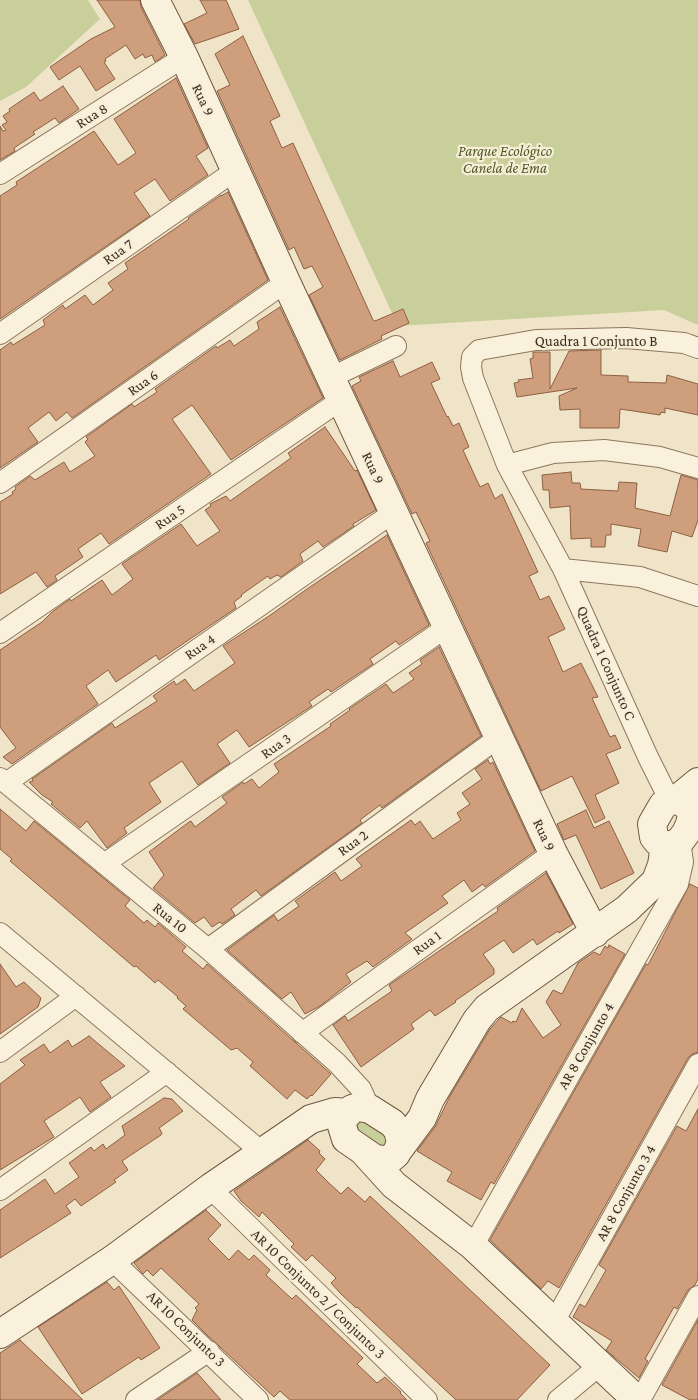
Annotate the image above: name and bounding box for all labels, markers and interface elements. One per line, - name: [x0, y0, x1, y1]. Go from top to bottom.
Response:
- street label: Rua 9: [188, 81, 218, 119]
- street label: Rua 8: [73, 99, 111, 133]
- park label: Parque Ecológico Canela de Ema: [458, 142, 552, 177]
- street label: Rua 7: [99, 235, 137, 269]
- street label: Quadra 1 Conjunto B: [535, 332, 657, 350]
- street label: Rua 6: [124, 366, 162, 400]
- street label: Rua 9: [358, 449, 388, 487]
- street label: Rua 5: [151, 500, 189, 534]
- street label: Quadra 1 Conjunto C: [573, 603, 639, 723]
- street label: Rua 4: [181, 630, 219, 664]
- street label: Rua 3: [257, 729, 295, 763]
- street label: Rua 9: [529, 816, 559, 854]
- street label: Rua 2: [334, 826, 372, 860]
- street label: Rua 10: [149, 899, 191, 937]
- street label: Rua 1: [409, 927, 445, 959]
- street label: AR 8 Conjunto 4: [554, 999, 618, 1093]
- street label: AR 8 Conjunto 3 4: [592, 1142, 660, 1244]
- street label: AR 10 Conjunto 2 / Conjunto 3: [247, 1225, 389, 1363]
- street label: AR 10 Conjunto 3: [143, 1287, 229, 1371]

